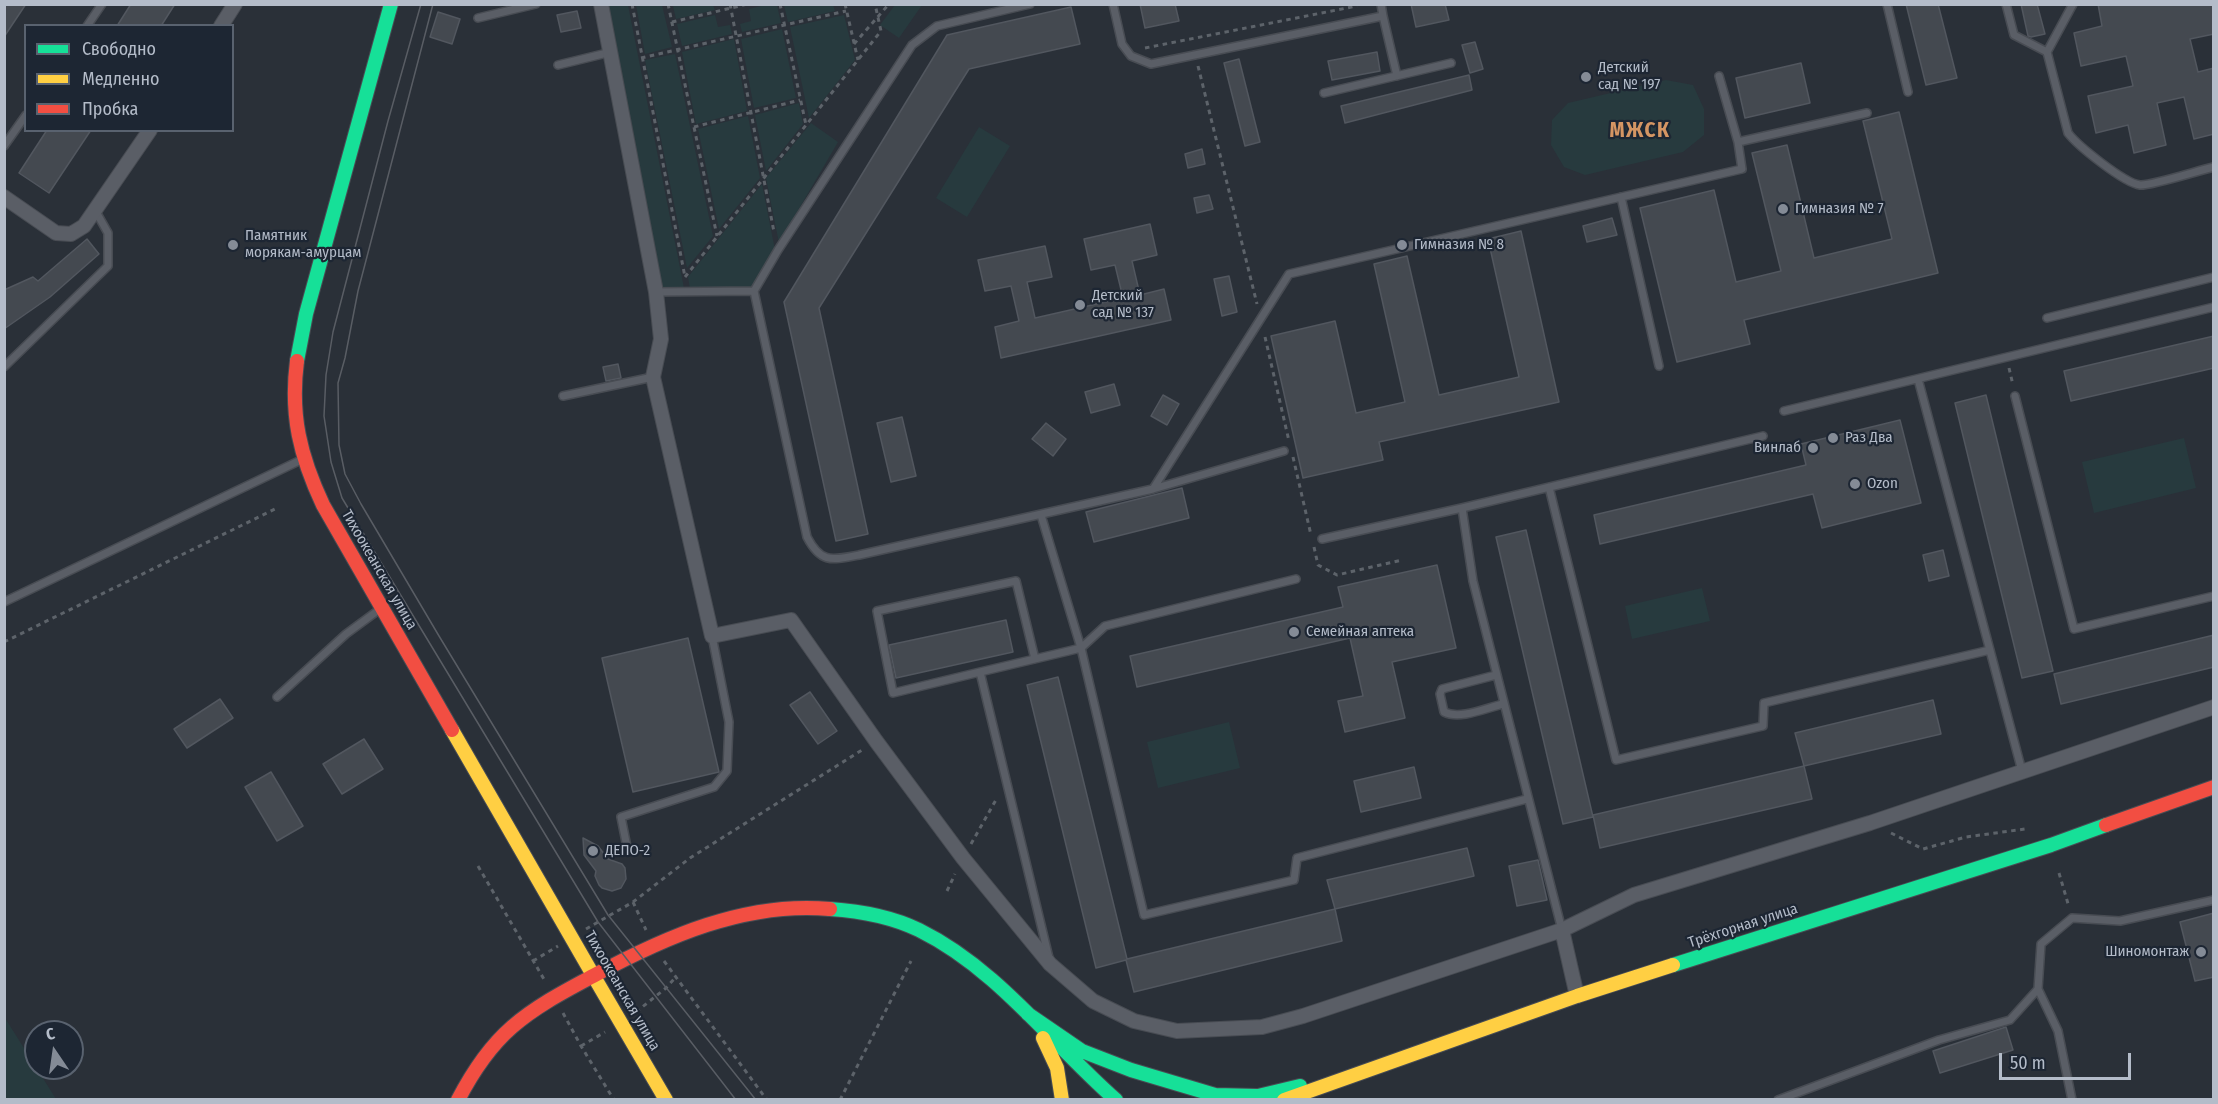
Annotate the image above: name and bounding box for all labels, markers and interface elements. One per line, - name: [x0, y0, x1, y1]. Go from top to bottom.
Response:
- legend: [24, 24, 234, 132]
- text: Свободно: [82, 38, 156, 60]
- place label: Детский сад № 197: [1598, 59, 1660, 94]
- text: Медленно: [82, 68, 160, 90]
- marker: Детский сад № 197: [1579, 70, 1593, 84]
- text: Пробка: [82, 98, 138, 120]
- district label: МЖСК: [1609, 118, 1671, 144]
- place label: Гимназия № 7: [1795, 200, 1884, 218]
- marker: Гимназия № 7: [1776, 202, 1790, 216]
- place label: Памятник морякам-амурцам: [245, 227, 361, 262]
- place label: Гимназия № 8: [1414, 236, 1504, 254]
- marker: Памятник морякам-амурцам: [226, 238, 240, 252]
- marker: Гимназия № 8: [1395, 238, 1409, 252]
- place label: Детский сад № 137: [1092, 287, 1154, 322]
- marker: Детский сад № 137: [1073, 298, 1087, 312]
- place label: Раз Два: [1845, 429, 1893, 447]
- marker: Раз Два: [1826, 431, 1840, 445]
- place label: Винлаб: [1754, 439, 1801, 457]
- marker: Винлаб: [1806, 441, 1820, 455]
- place label: Ozon: [1867, 475, 1898, 493]
- marker: Ozon: [1848, 477, 1862, 491]
- street label: Тихоокеанская улица: [337, 507, 421, 633]
- place label: Семейная аптека: [1306, 623, 1414, 641]
- marker: Семейная аптека: [1287, 625, 1301, 639]
- place label: ДЕПО-2: [605, 842, 650, 860]
- marker: ДЕПО-2: [586, 844, 600, 858]
- street label: Трёхгорная улица: [1686, 900, 1800, 952]
- street label: Тихоокеанская улица: [580, 928, 664, 1054]
- place label: Шиномонтаж: [2105, 943, 2189, 961]
- marker: Шиномонтаж: [2194, 945, 2208, 959]
- north arrow: [24, 1020, 84, 1080]
- text: С: [44, 1024, 57, 1044]
- scale bar: [2002, 1041, 2134, 1079]
- text: 50 m: [2010, 1052, 2046, 1074]

